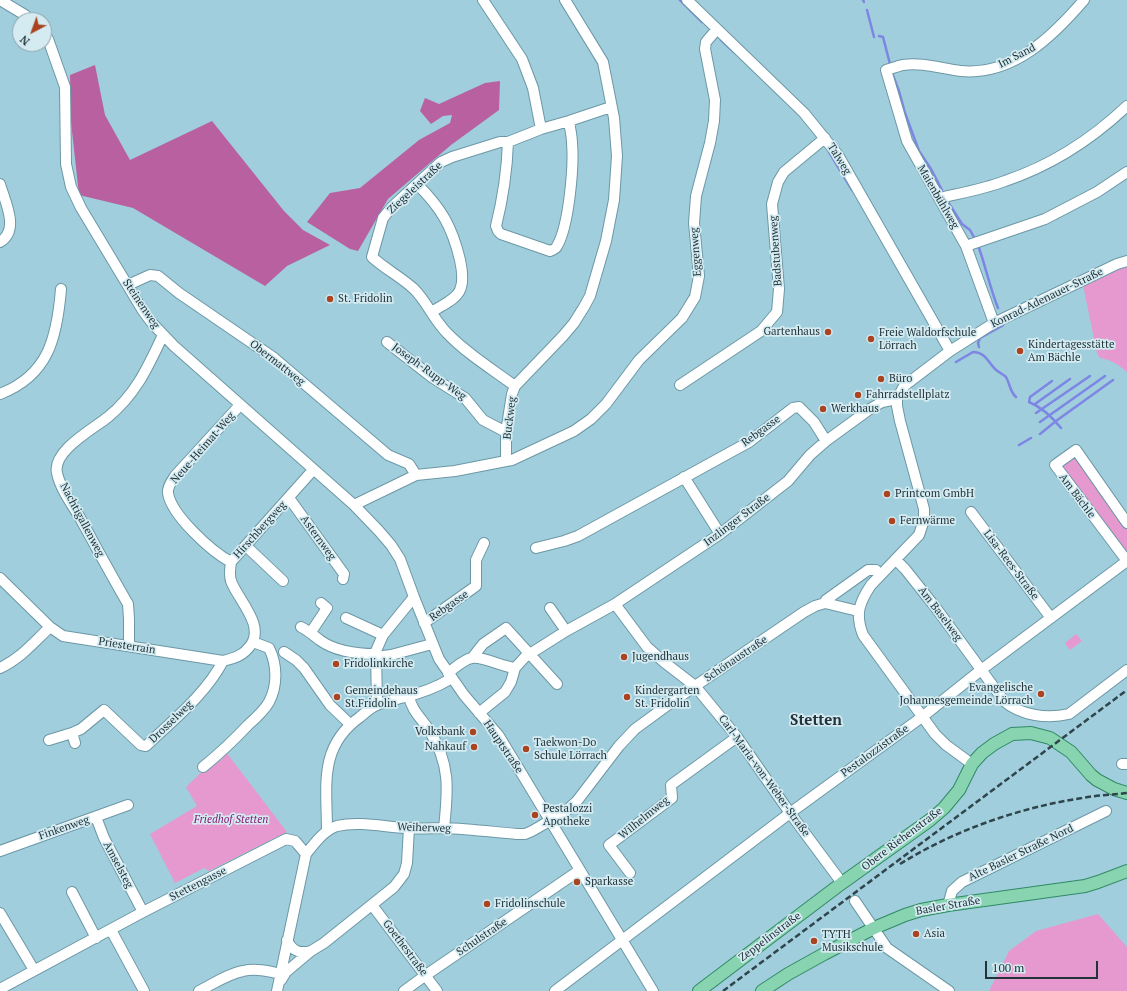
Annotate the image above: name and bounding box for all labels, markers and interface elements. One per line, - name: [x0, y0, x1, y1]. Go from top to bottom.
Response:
- north arrow: [12, 12, 52, 52]
- text: N: [17, 32, 33, 48]
- street label: Im Sand: [996, 41, 1038, 71]
- street label: Talweg: [824, 141, 854, 177]
- street label: Ziegeleistraße: [385, 159, 445, 217]
- street label: Maienbühlweg: [914, 163, 962, 231]
- street label: Badstubenweg: [767, 215, 785, 287]
- street label: Eggenweg: [688, 227, 704, 277]
- street label: Konrad-Adenauer-Straße: [989, 265, 1105, 331]
- street label: Steinenweg: [120, 277, 162, 331]
- place label: St. Fridolin: [338, 292, 393, 306]
- marker: St. Fridolin: [325, 294, 335, 304]
- place label: Gartenhaus: [763, 325, 820, 339]
- place label: Freie Waldorfschule Lörrach: [879, 326, 976, 352]
- marker: Gartenhaus: [823, 327, 833, 337]
- marker: Freie Waldorfschule Lörrach: [866, 334, 876, 344]
- street label: Obermattweg: [247, 337, 307, 389]
- place label: Kindertagesstätte Am Bächle: [1028, 338, 1115, 364]
- street label: Joseph-Rupp-Weg: [389, 341, 469, 403]
- marker: Kindertagesstätte Am Bächle: [1015, 346, 1025, 356]
- place label: Büro: [889, 372, 912, 386]
- marker: Büro: [876, 374, 886, 384]
- place label: Fahrradstellplatz: [866, 388, 950, 402]
- marker: Fahrradstellplatz: [853, 390, 863, 400]
- street label: Buckweg: [501, 396, 519, 440]
- place label: Werkhaus: [831, 402, 879, 416]
- marker: Werkhaus: [818, 404, 828, 414]
- street label: Neue-Heimat-Weg: [168, 409, 238, 487]
- street label: Rebgasse: [739, 413, 783, 449]
- street label: Am Bächle: [1056, 471, 1098, 521]
- street label: Nachtigallenweg: [57, 481, 107, 559]
- place label: Printcom GmbH: [895, 487, 974, 501]
- marker: Printcom GmbH: [882, 489, 892, 499]
- street label: Inzlinger Straße: [701, 491, 773, 549]
- street label: Hirschbergweg: [231, 499, 289, 561]
- street label: Asternweg: [297, 513, 339, 563]
- place label: Fernwärme: [900, 514, 955, 528]
- marker: Fernwärme: [887, 516, 897, 526]
- street label: Lisa-Rees-Straße: [980, 528, 1042, 602]
- street label: Am Baselweg: [915, 584, 965, 644]
- street label: Rebgasse: [427, 588, 471, 624]
- street label: Schönaustraße: [702, 633, 770, 685]
- street label: Priesterrain: [97, 635, 157, 657]
- place label: Jugendhaus: [632, 650, 689, 664]
- marker: Jugendhaus: [619, 652, 629, 662]
- place label: Fridolinkirche: [344, 657, 413, 671]
- marker: Fridolinkirche: [331, 659, 341, 669]
- place label: Evangelische Johannesgemeinde Lörrach: [900, 681, 1033, 707]
- place label: Gemeindehaus St.Fridolin: [345, 684, 418, 710]
- place label: Kindergarten St. Fridolin: [635, 684, 700, 710]
- marker: Evangelische Johannesgemeinde Lörrach: [1036, 689, 1046, 699]
- marker: Gemeindehaus St.Fridolin: [332, 692, 342, 702]
- marker: Kindergarten St. Fridolin: [622, 692, 632, 702]
- street label: Drosselweg: [146, 698, 196, 746]
- district label: Stetten: [790, 712, 842, 730]
- street label: Carl-Maria-von-Weber-Straße: [715, 713, 813, 839]
- street label: Hauptstraße: [480, 718, 526, 776]
- street label: Pestalozzistraße: [839, 722, 911, 780]
- place label: Volksbank: [415, 725, 465, 739]
- marker: Volksbank: [468, 727, 478, 737]
- place label: Taekwon-Do Schule Lörrach: [534, 736, 607, 762]
- place label: Nahkauf: [425, 740, 466, 754]
- marker: Nahkauf: [469, 742, 479, 752]
- marker: Taekwon-Do Schule Lörrach: [521, 744, 531, 754]
- street label: Wilhelmweg: [616, 794, 672, 842]
- place label: Pestalozzi Apotheke: [543, 802, 592, 828]
- street label: Obere Riehenstraße: [859, 804, 945, 874]
- marker: Pestalozzi Apotheke: [530, 810, 540, 820]
- street label: Finkenweg: [37, 813, 91, 843]
- park label: Friedhof Stetten: [194, 813, 268, 827]
- street label: Weiherweg: [397, 820, 451, 836]
- street label: Alte Basler Straße Nord: [966, 822, 1076, 884]
- street label: Amselsteg: [100, 839, 136, 891]
- street label: Stettengasse: [167, 864, 229, 904]
- place label: Sparkasse: [585, 875, 633, 889]
- marker: Sparkasse: [572, 877, 582, 887]
- street label: Basler Straße: [915, 894, 981, 918]
- place label: Fridolinschule: [495, 897, 565, 911]
- marker: Fridolinschule: [482, 899, 492, 909]
- street label: Zeppelinstraße: [736, 909, 804, 965]
- street label: Schulstraße: [454, 915, 510, 959]
- street label: Goethestraße: [380, 918, 430, 978]
- place label: Asia: [924, 927, 945, 941]
- place label: TYTH Musikschule: [822, 928, 883, 954]
- marker: Asia: [911, 929, 921, 939]
- marker: TYTH Musikschule: [809, 936, 819, 946]
- scale bar: [987, 953, 1100, 979]
- text: 100 m: [992, 960, 1024, 975]

